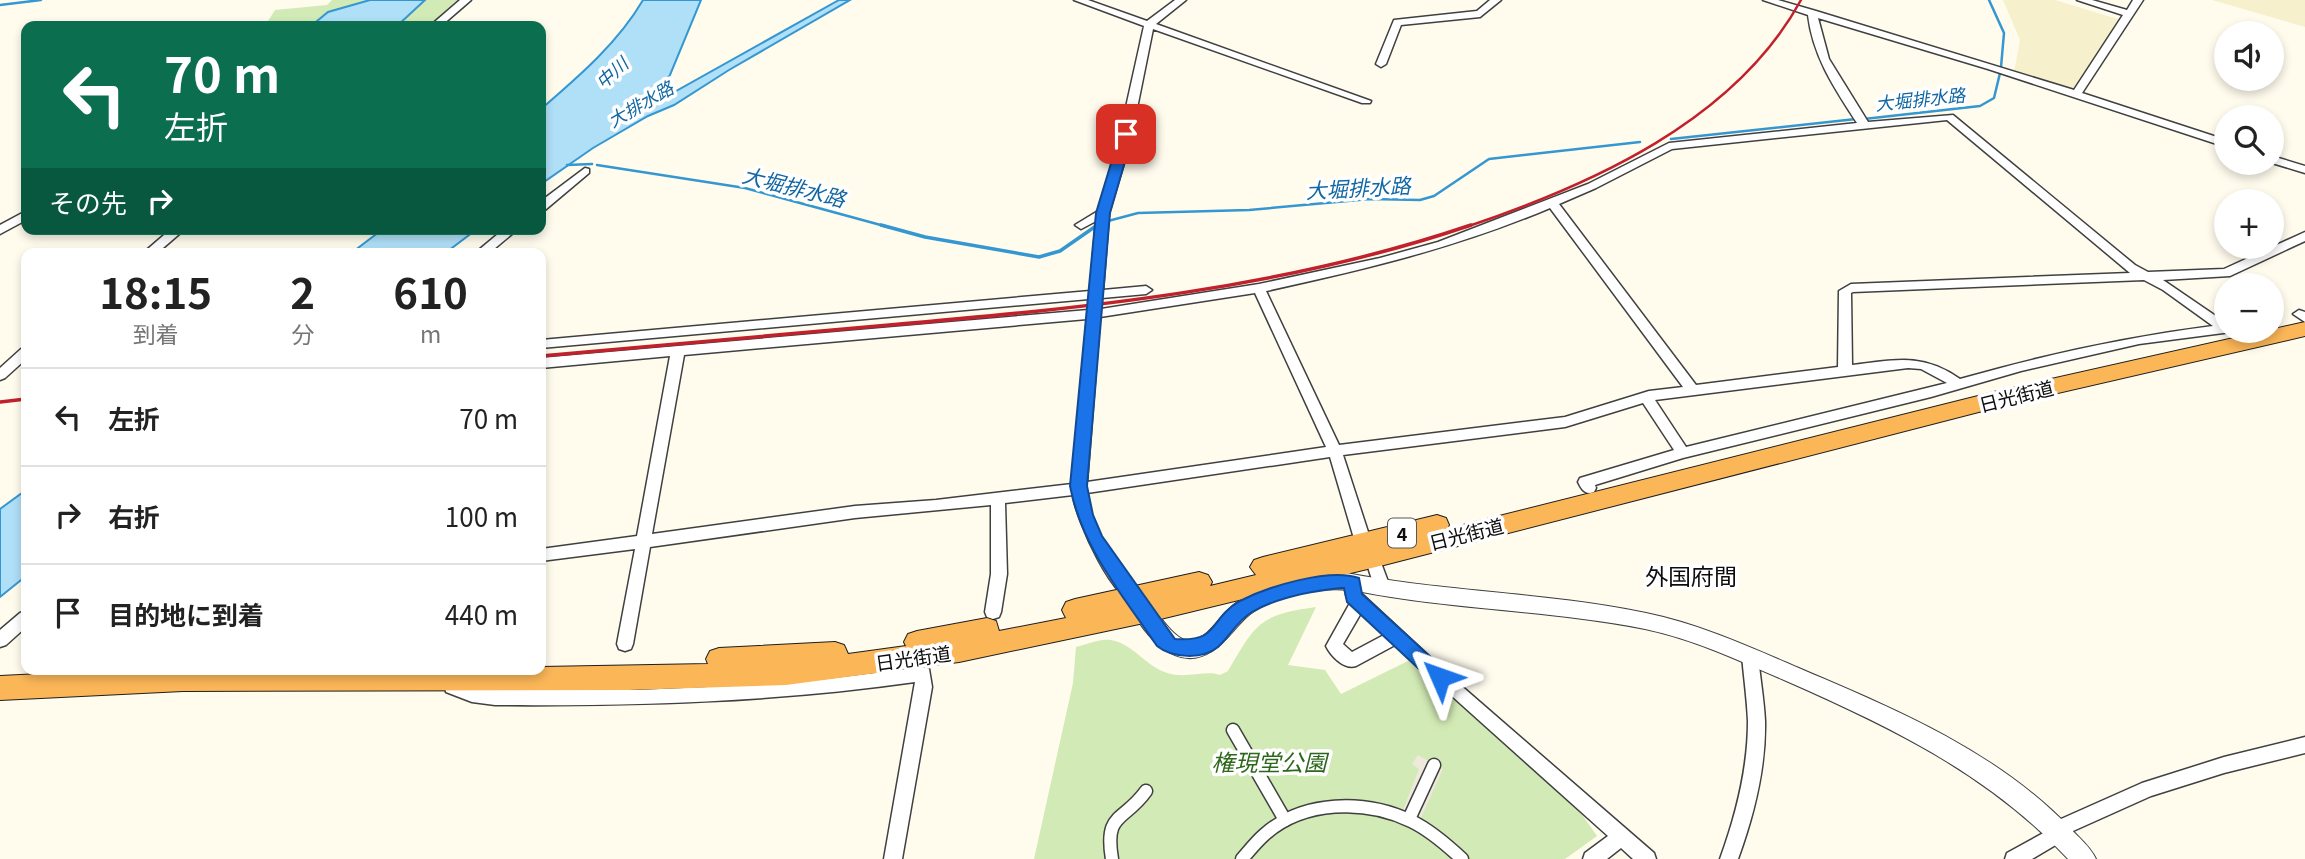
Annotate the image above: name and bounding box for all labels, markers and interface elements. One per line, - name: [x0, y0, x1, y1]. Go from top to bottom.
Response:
- map controls: [2214, 21, 2284, 343]
- button: sound: [2214, 21, 2284, 91]
- text: 70 m: [164, 36, 280, 107]
- icon: left: [49, 49, 140, 140]
- water label: 中川: [589, 49, 635, 94]
- water label: 大排水路: [602, 73, 679, 132]
- water label: 大堀排水路: [1874, 80, 1968, 116]
- text: 左折: [164, 102, 228, 148]
- pin: [1096, 104, 1156, 164]
- button: search: [2214, 105, 2284, 175]
- icon: arrive: [1107, 115, 1145, 153]
- water label: 大堀排水路: [739, 159, 851, 214]
- water label: 大堀排水路: [1305, 169, 1413, 205]
- icon: right: [141, 182, 179, 220]
- text: その先: [49, 183, 127, 220]
- button: +: [2214, 189, 2284, 259]
- text: 18:15: [99, 260, 212, 321]
- text: 2: [290, 260, 315, 321]
- text: 610: [393, 260, 468, 321]
- button: −: [2214, 273, 2284, 343]
- text: 到着: [133, 316, 179, 350]
- text: 分: [291, 316, 314, 350]
- text: m: [420, 316, 441, 350]
- street label: 日光街道: [1976, 373, 2056, 417]
- icon: left: [49, 398, 87, 436]
- text: 左折: [108, 399, 160, 436]
- text: 70 m: [459, 399, 518, 436]
- icon: right: [49, 496, 87, 534]
- text: 右折: [108, 497, 160, 534]
- text: 100 m: [445, 497, 518, 534]
- street label: 日光街道: [1426, 511, 1506, 555]
- road number: 4: [1388, 518, 1416, 548]
- district label: 外国府間: [1645, 558, 1737, 592]
- icon: arrive: [49, 594, 87, 632]
- text: 目的地に到着: [108, 595, 264, 632]
- text: 440 m: [445, 595, 518, 632]
- street label: 日光街道: [873, 638, 953, 676]
- position arrow: [1403, 640, 1477, 714]
- park label: 権現堂公園: [1212, 744, 1330, 778]

